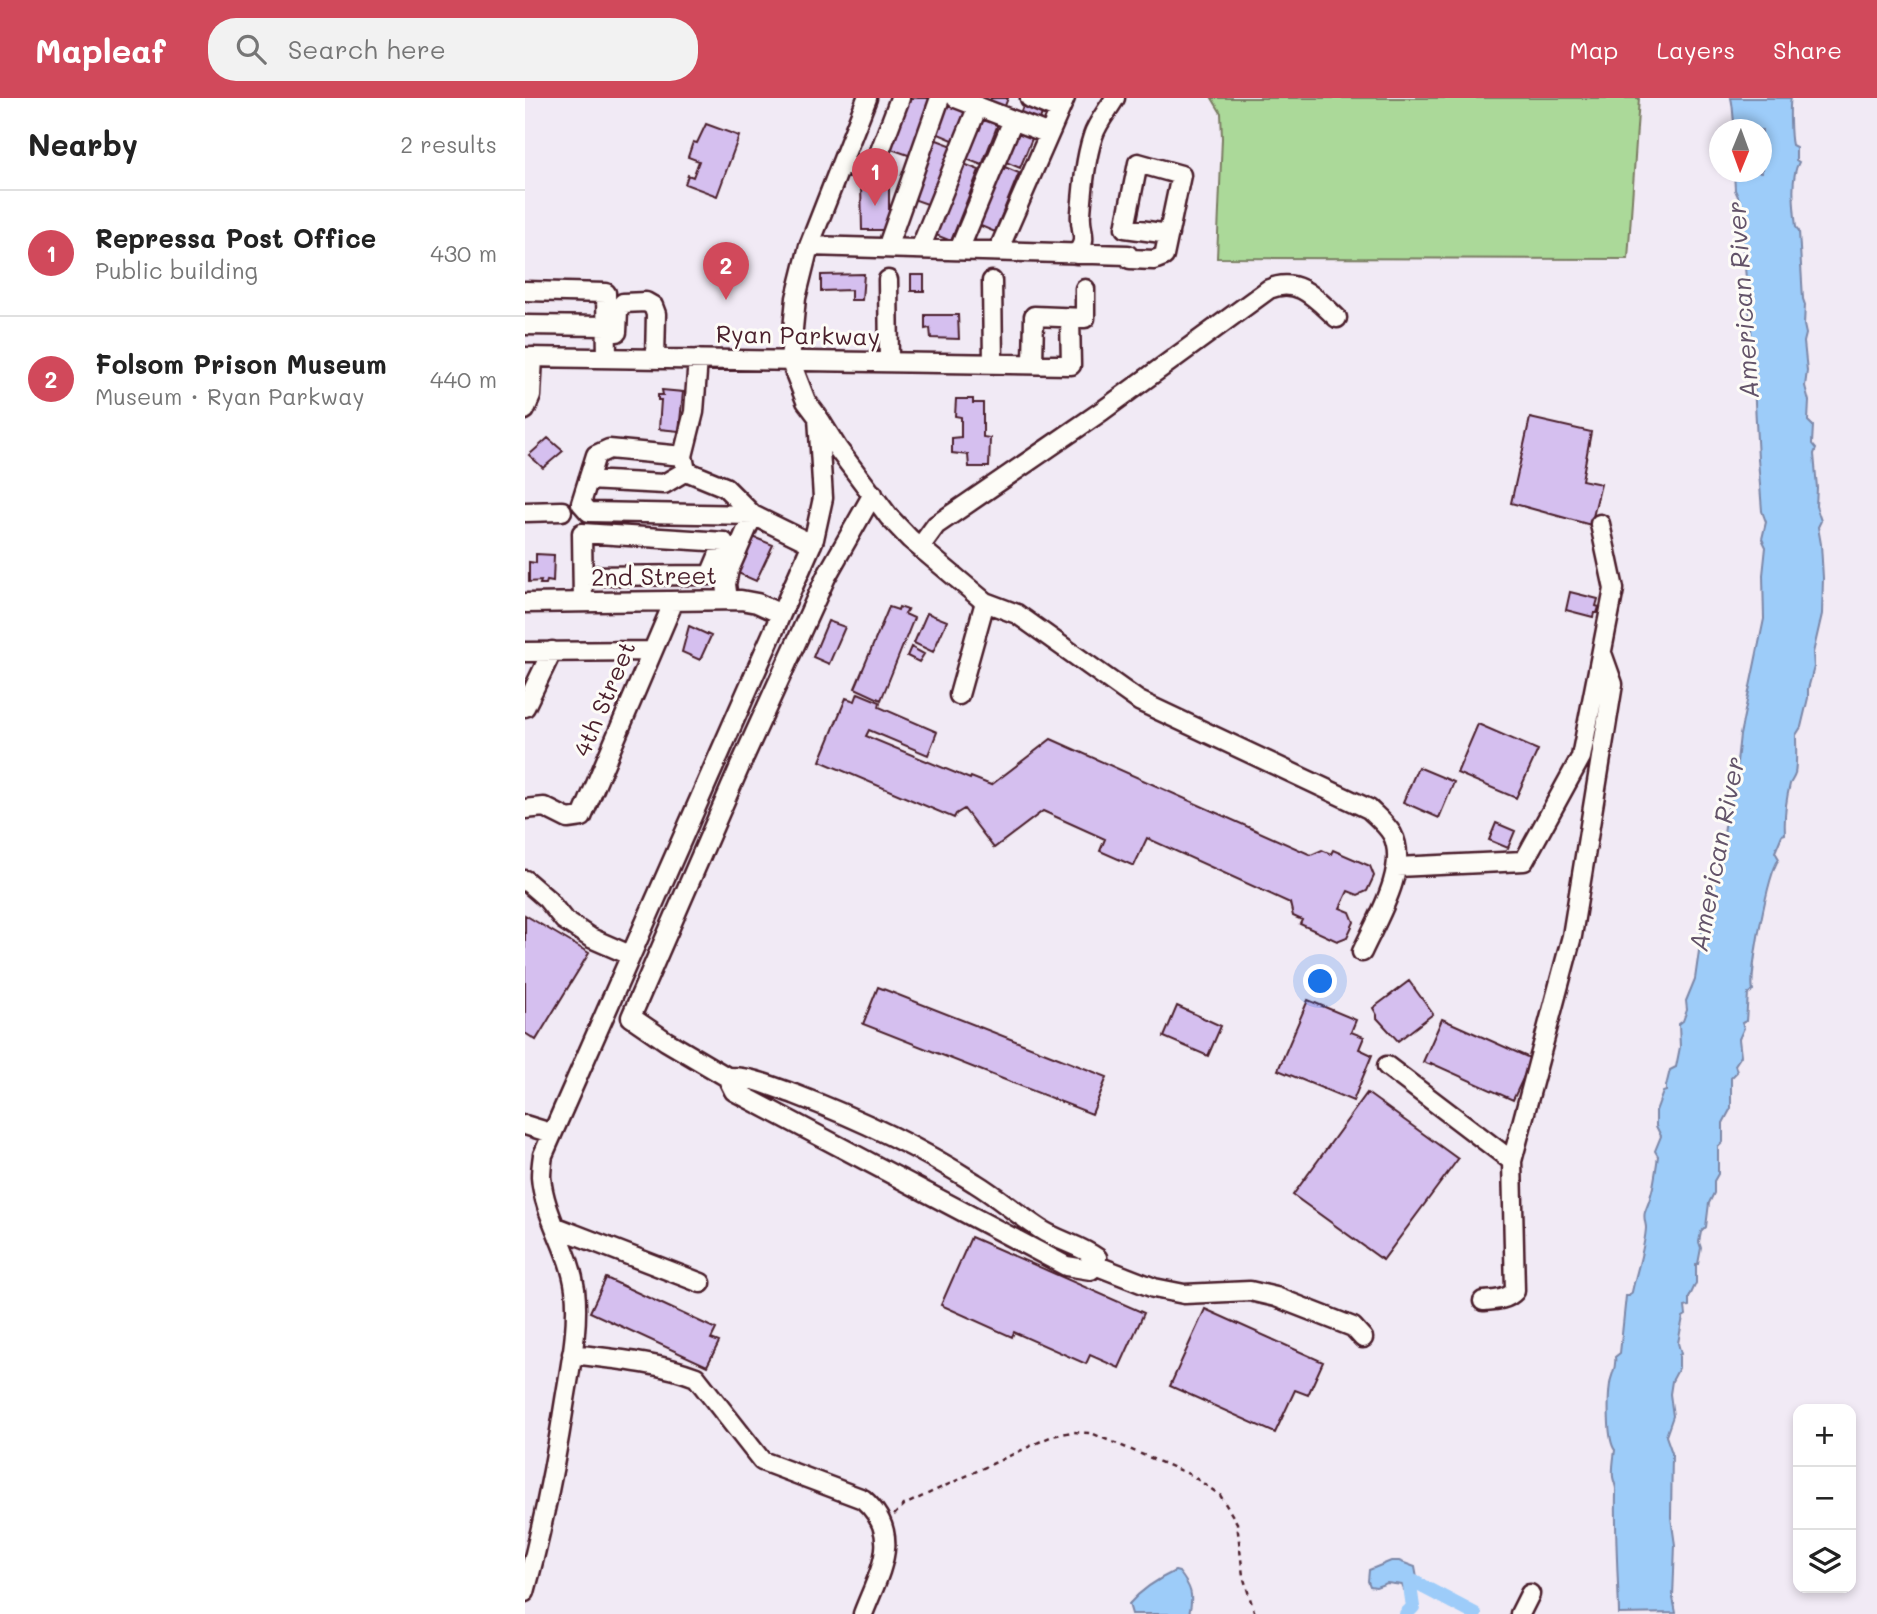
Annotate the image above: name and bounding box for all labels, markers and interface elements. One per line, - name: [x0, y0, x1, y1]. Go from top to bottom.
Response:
- search box: [208, 18, 698, 81]
- text: Mapleaf: [35, 28, 166, 71]
- icon: search: [232, 30, 270, 68]
- text: Search here: [288, 32, 446, 66]
- text: Map: [1570, 34, 1618, 65]
- text: Layers: [1656, 34, 1735, 65]
- text: Share: [1773, 34, 1842, 65]
- north arrow: [1709, 119, 1772, 182]
- text: Nearby: [28, 124, 138, 164]
- text: 2 results: [400, 129, 497, 159]
- pin: 1: [852, 148, 898, 206]
- water label: American River: [1718, 200, 1766, 400]
- text: Repressa Post Office: [95, 221, 376, 255]
- text: 1: [46, 238, 56, 268]
- text: 430 m: [430, 238, 497, 268]
- pin: 2: [703, 242, 749, 300]
- text: Public building: [95, 255, 258, 285]
- street label: Ryan Parkway: [716, 318, 880, 351]
- text: Folsom Prison Museum: [95, 347, 387, 381]
- text: 2: [45, 364, 57, 394]
- text: 440 m: [430, 364, 497, 394]
- text: Museum · Ryan Parkway: [95, 381, 365, 411]
- street label: 2nd Street: [591, 559, 717, 592]
- street label: 4th Street: [565, 636, 642, 761]
- water label: American River: [1680, 754, 1752, 954]
- your location: [1303, 964, 1337, 998]
- map controls: [1793, 1404, 1856, 1593]
- button: +: [1793, 1404, 1856, 1467]
- button: −: [1793, 1467, 1856, 1530]
- button: layers: [1793, 1530, 1856, 1593]

